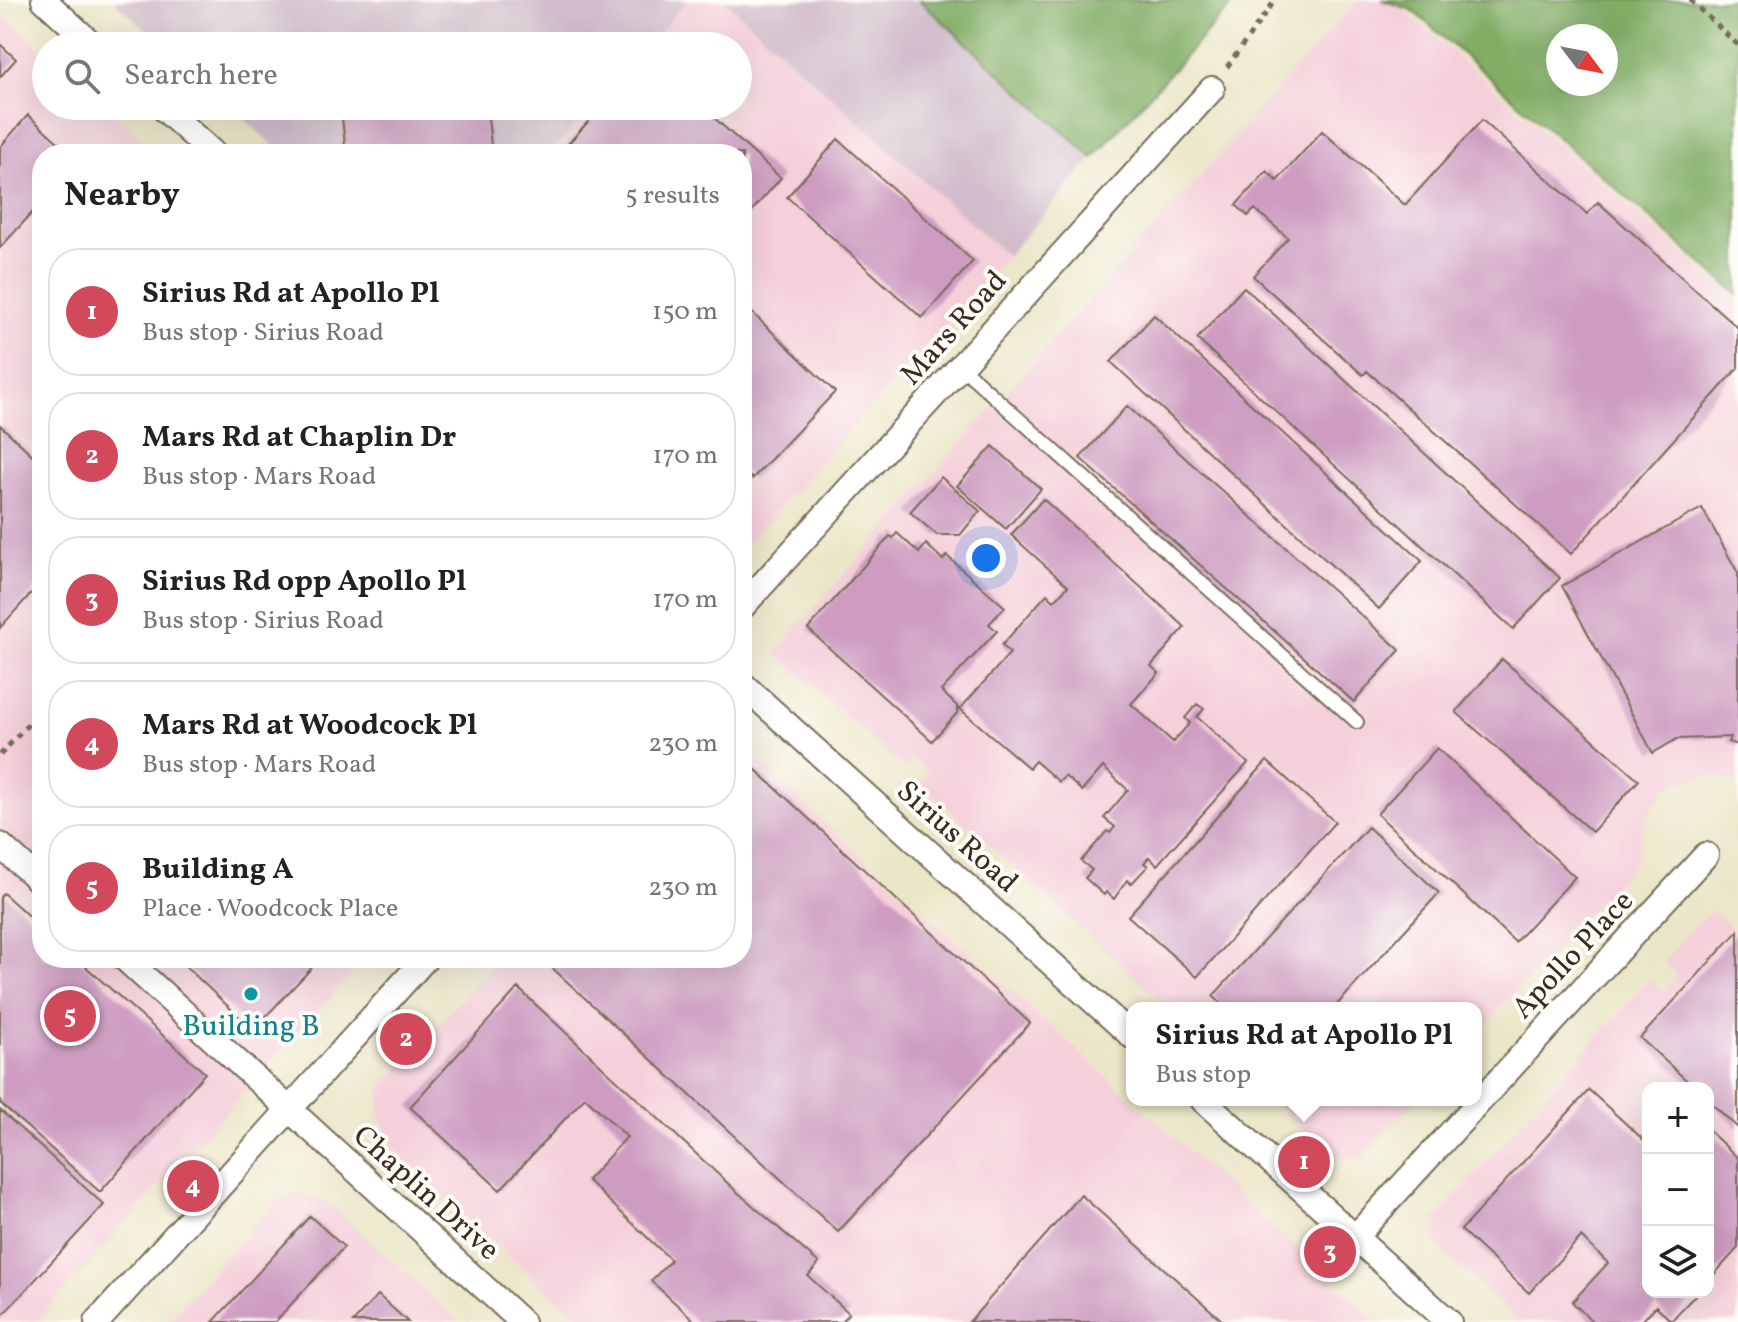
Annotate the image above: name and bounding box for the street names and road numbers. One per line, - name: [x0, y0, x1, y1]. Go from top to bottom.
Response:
- street label: Mars Road: [891, 262, 1018, 395]
- street label: Sirius Road: [887, 771, 1027, 904]
- street label: Apollo Place: [1503, 882, 1644, 1029]
- street label: Chaplin Drive: [343, 1116, 508, 1271]

